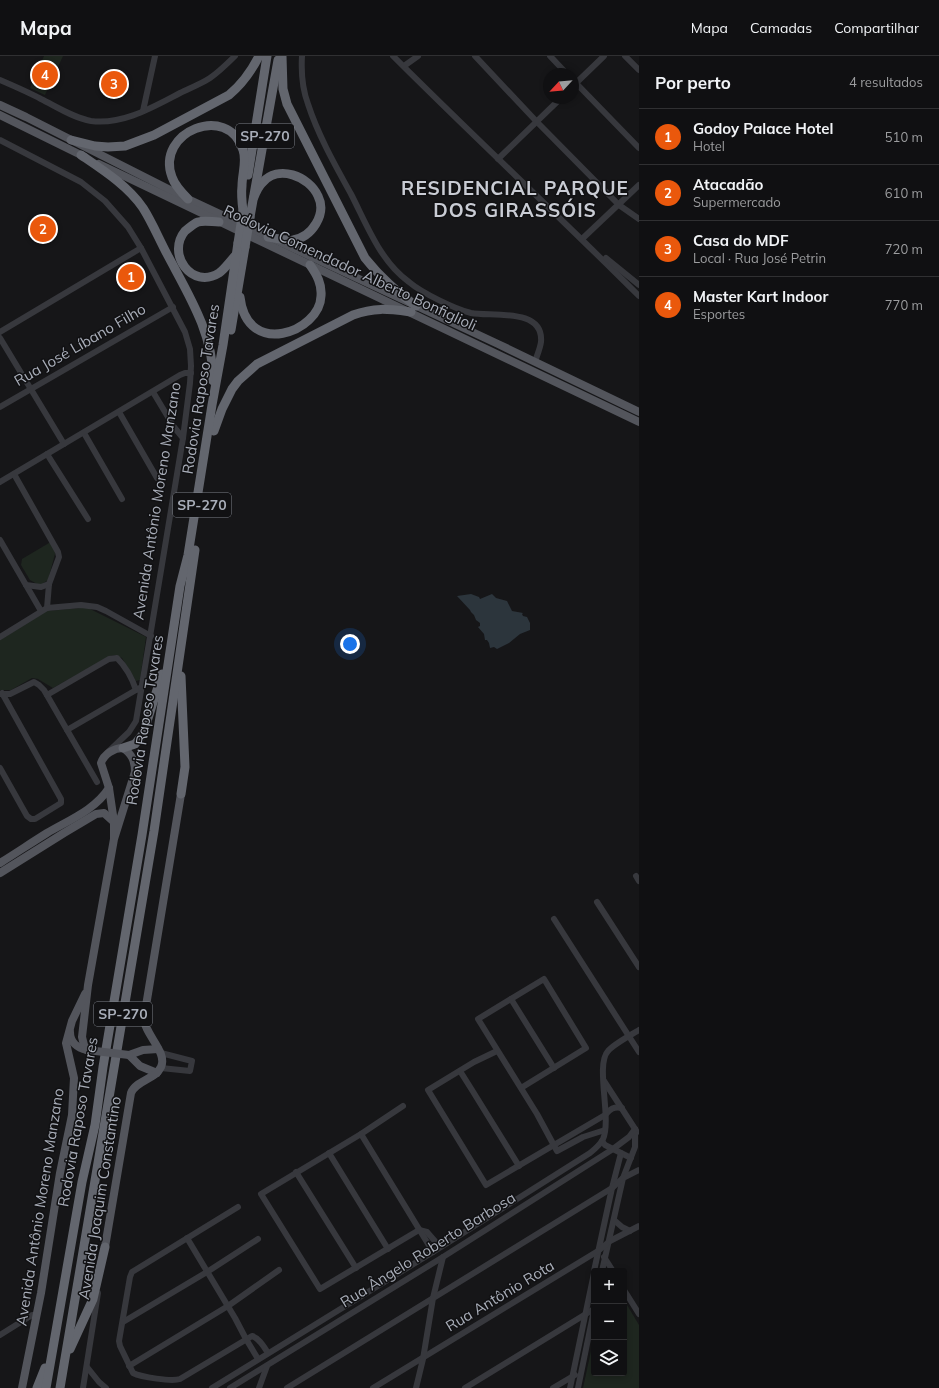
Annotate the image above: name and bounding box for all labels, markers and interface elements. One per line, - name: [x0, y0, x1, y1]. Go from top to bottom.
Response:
- text: Mapa: [20, 16, 72, 40]
- text: Mapa: [691, 19, 728, 37]
- text: Camadas: [750, 19, 812, 37]
- text: Compartilhar: [834, 19, 919, 37]
- pin: 4: [32, 60, 58, 90]
- north arrow: [543, 68, 579, 104]
- pin: 3: [101, 69, 127, 99]
- text: Por perto: [655, 72, 731, 93]
- text: 4 resultados: [849, 74, 923, 90]
- text: Godoy Palace Hotel: [693, 119, 833, 138]
- road number: SP-270: [236, 124, 294, 148]
- text: 1: [664, 129, 672, 145]
- text: 510 m: [885, 129, 923, 145]
- text: Hotel: [693, 138, 725, 154]
- text: Atacadão: [693, 175, 763, 194]
- district label: RESIDENCIAL PARQUE DOS GIRASSÓIS: [401, 176, 629, 222]
- text: 2: [664, 185, 672, 201]
- text: 610 m: [885, 185, 923, 201]
- text: Supermercado: [693, 194, 781, 210]
- street label: Rodovia Comendador Alberto Bonfiglioli: [221, 200, 480, 335]
- pin: 2: [30, 214, 56, 244]
- text: Casa do MDF: [693, 231, 789, 250]
- text: 3: [664, 241, 672, 257]
- text: 720 m: [885, 241, 923, 257]
- text: Local · Rua José Petrin: [693, 250, 826, 266]
- pin: 1: [118, 262, 144, 292]
- text: Master Kart Indoor: [693, 287, 828, 306]
- text: 4: [664, 297, 672, 313]
- text: 770 m: [885, 297, 923, 313]
- street label: Rua José Líbano Filho: [10, 299, 149, 390]
- street label: Rodovia Raposo Tavares: [178, 302, 223, 475]
- text: Esportes: [693, 306, 745, 322]
- street label: Avenida Antônio Moreno Manzano: [128, 381, 185, 621]
- road number: SP-270: [173, 493, 231, 517]
- street label: Rodovia Raposo Tavares: [122, 633, 167, 806]
- your location: [340, 634, 360, 654]
- road number: SP-270: [94, 1002, 152, 1026]
- street label: Rodovia Raposo Tavares: [53, 1036, 102, 1208]
- street label: Avenida Antônio Moreno Manzano: [11, 1087, 68, 1327]
- street label: Avenida Joaquim Constantino: [74, 1095, 125, 1301]
- street label: Rua Ângelo Roberto Barbosa: [337, 1188, 519, 1311]
- street label: Rua Antônio Rota: [442, 1256, 557, 1335]
- map controls: [591, 1268, 627, 1376]
- button: +: [591, 1268, 627, 1304]
- button: −: [591, 1304, 627, 1340]
- button: layers: [591, 1340, 627, 1376]

